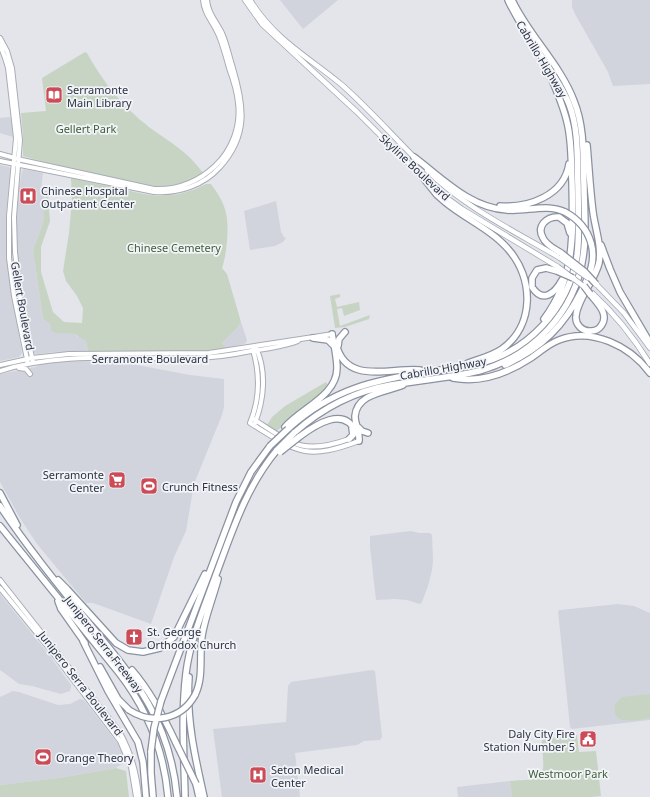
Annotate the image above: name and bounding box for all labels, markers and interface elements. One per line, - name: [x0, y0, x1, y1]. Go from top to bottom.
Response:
- street label: Cabrillo Highway: [513, 18, 571, 101]
- place label: Serramonte Main Library: [67, 82, 132, 110]
- library icon: Serramonte Main Library: [44, 85, 64, 105]
- park label: Gellert Park: [56, 121, 116, 136]
- street label: Skyline Boulevard: [376, 130, 454, 204]
- place label: Chinese Hospital Outpatient Center: [41, 183, 135, 211]
- hospital icon: Chinese Hospital Outpatient Center: [18, 186, 38, 206]
- park label: Chinese Cemetery: [127, 240, 221, 255]
- street label: Gellert Boulevard: [8, 261, 38, 351]
- street label: Serramonte Boulevard: [92, 351, 208, 366]
- street label: Cabrillo Highway: [399, 353, 488, 383]
- place label: Serramonte Center: [43, 467, 104, 495]
- supermarket icon: Serramonte Center: [107, 470, 127, 490]
- sports icon: Crunch Fitness: [139, 476, 159, 496]
- place label: Crunch Fitness: [162, 479, 238, 494]
- street label: Junipero Serra Freeway: [61, 592, 147, 696]
- place label: St. George Orthodox Church: [147, 624, 236, 652]
- street label: Junipero Serra Boulevard: [35, 627, 127, 738]
- church icon: St. George Orthodox Church: [124, 627, 144, 647]
- place label: Daly City Fire Station Number 5: [484, 726, 575, 754]
- public building icon: Daly City Fire Station Number 5: [578, 729, 598, 749]
- sports icon: Orange Theory: [33, 747, 53, 767]
- place label: Orange Theory: [56, 750, 134, 765]
- place label: Seton Medical Center: [271, 762, 344, 790]
- hospital icon: Seton Medical Center: [248, 765, 268, 785]
- park label: Westmoor Park: [528, 766, 608, 781]

